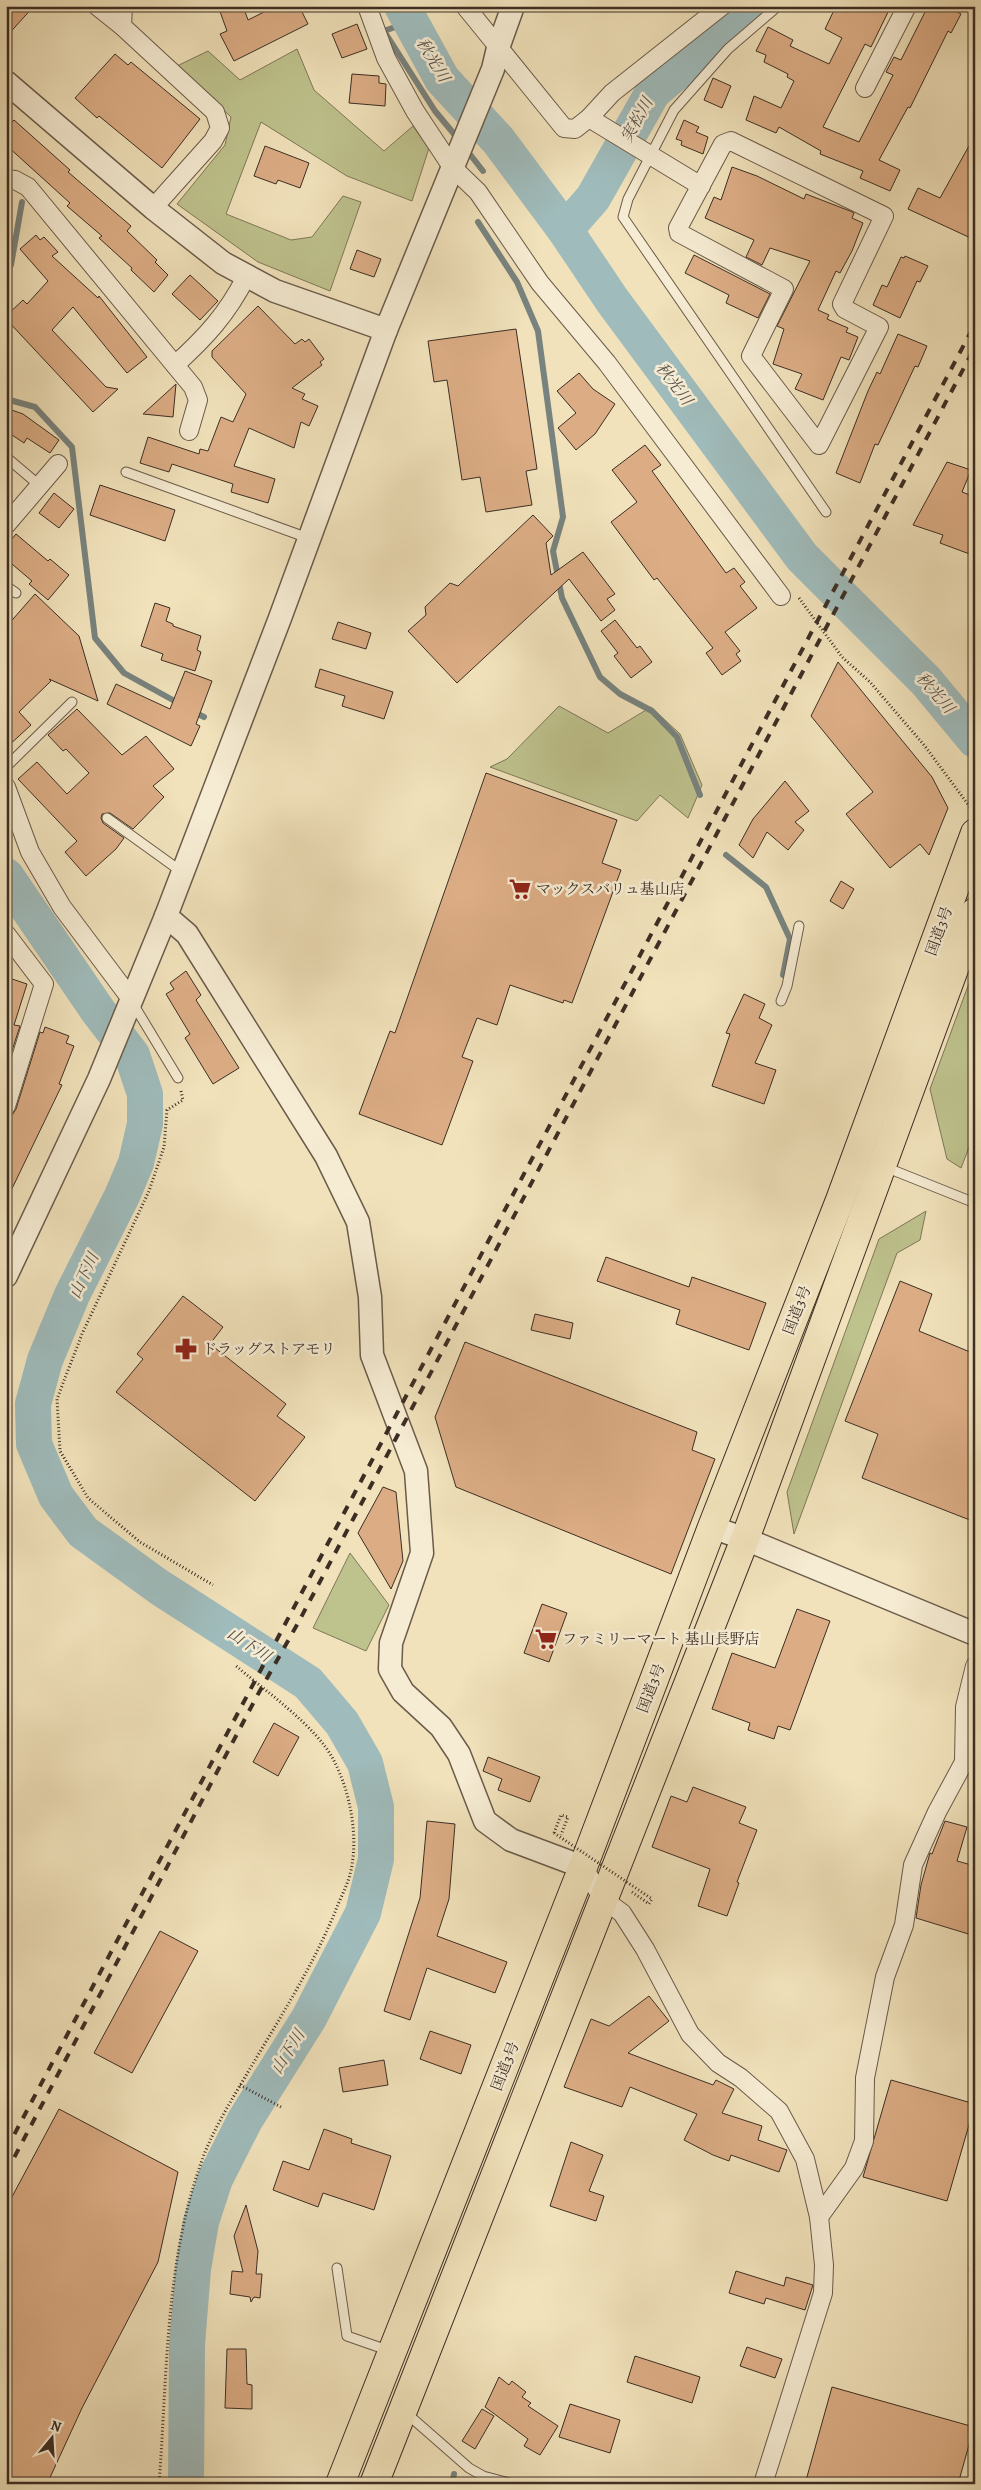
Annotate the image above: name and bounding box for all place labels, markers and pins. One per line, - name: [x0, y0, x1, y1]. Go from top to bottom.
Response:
- supermarket icon: マックスバリュ基山店: [507, 876, 533, 902]
- place label: マックスバリュ基山店: [536, 879, 685, 899]
- pharmacy icon: ドラッグストアモリ: [173, 1336, 199, 1362]
- place label: ドラッグストアモリ: [202, 1339, 336, 1359]
- supermarket icon: ファミリーマート 基山長野店: [533, 1626, 559, 1652]
- place label: ファミリーマート 基山長野店: [562, 1629, 760, 1649]

